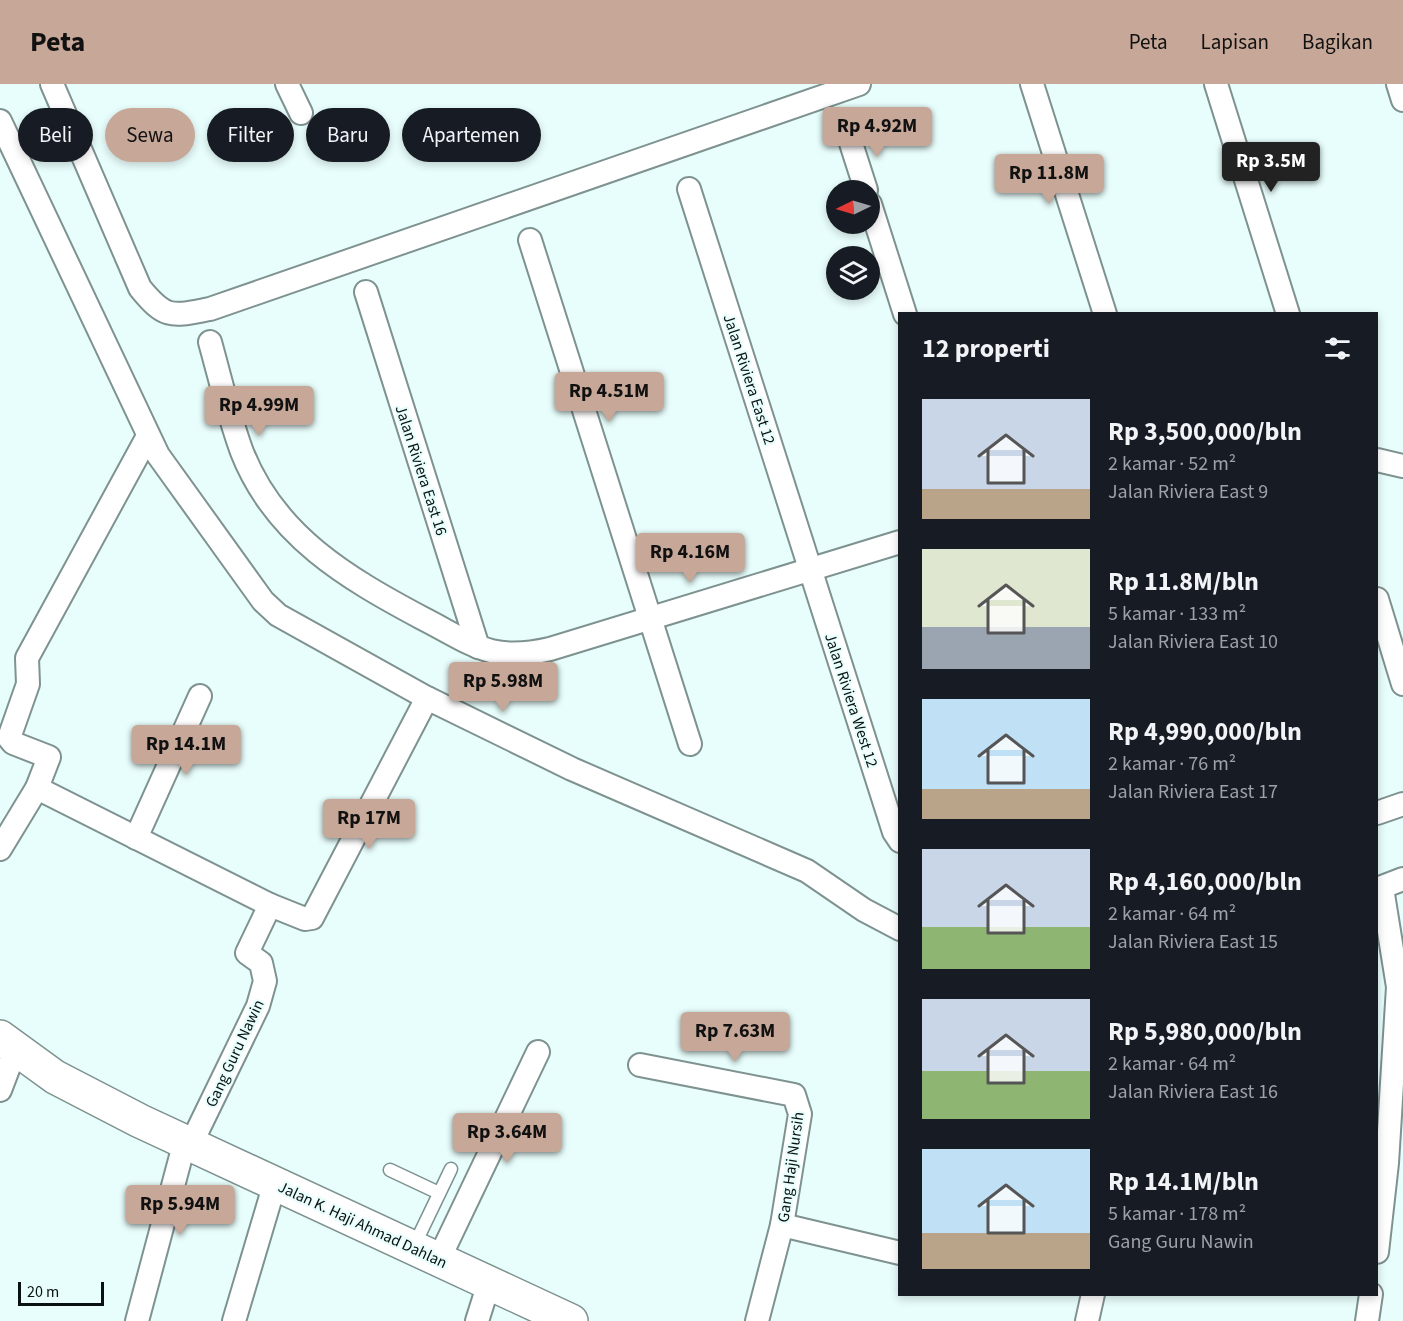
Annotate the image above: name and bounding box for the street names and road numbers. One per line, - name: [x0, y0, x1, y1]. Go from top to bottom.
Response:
- street label: Jalan Riviera East 12: [718, 311, 781, 447]
- street label: Jalan Riviera East 16: [390, 402, 453, 538]
- street label: Jalan Riviera West 12: [819, 630, 883, 770]
- street label: Gang Guru Nawin: [200, 996, 270, 1111]
- street label: Gang Haji Nursih: [772, 1110, 810, 1224]
- street label: Jalan K. Haji Ahmad Dahlan: [274, 1176, 451, 1274]

